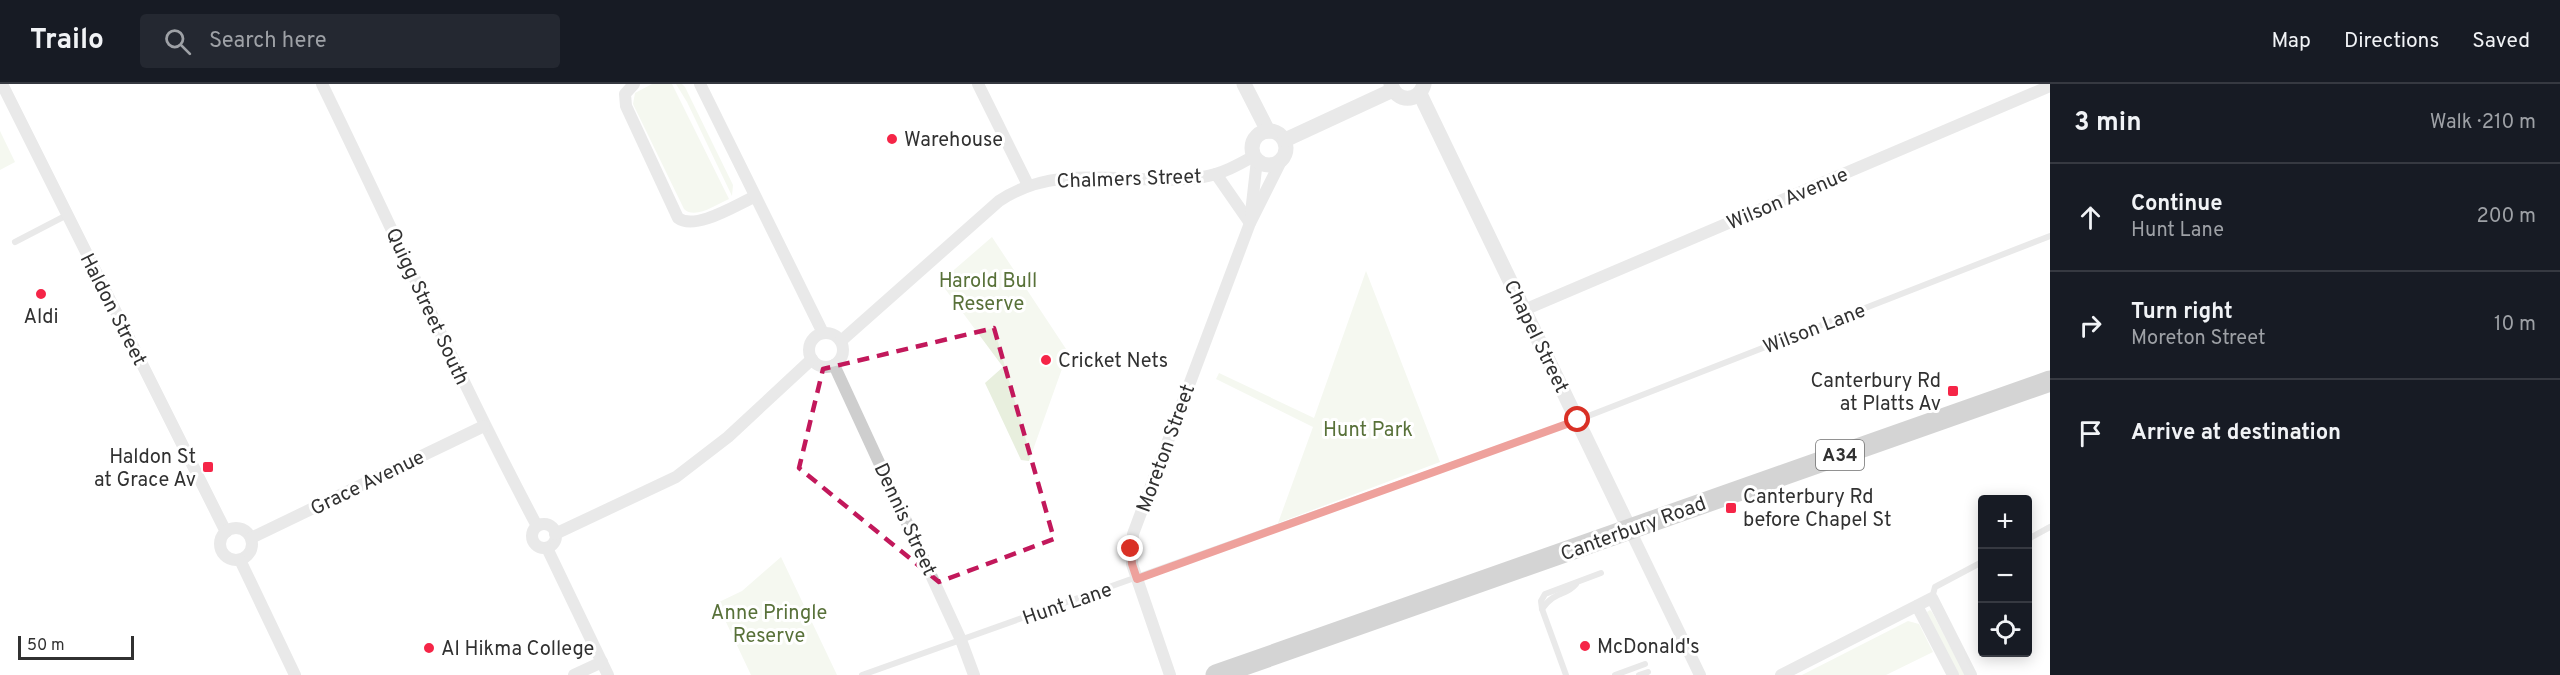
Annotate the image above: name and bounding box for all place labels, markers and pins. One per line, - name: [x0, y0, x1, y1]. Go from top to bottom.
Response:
- place label: Warehouse: [904, 128, 1003, 154]
- marker: Warehouse: [885, 132, 899, 146]
- marker: Aldi: [34, 287, 48, 301]
- place label: Aldi: [23, 305, 59, 331]
- place label: Cricket Nets: [1058, 349, 1168, 375]
- marker: Cricket Nets: [1039, 353, 1053, 367]
- place label: Canterbury Rd at Platts Av: [1810, 369, 1941, 418]
- marker: Canterbury Rd at Platts Av: [1946, 384, 1960, 398]
- place label: Haldon St at Grace Av: [94, 445, 196, 494]
- marker: Haldon St at Grace Av: [201, 460, 215, 474]
- place label: Canterbury Rd before Chapel St: [1743, 485, 1892, 534]
- marker: Canterbury Rd before Chapel St: [1724, 501, 1738, 515]
- place label: McDonald's: [1597, 635, 1700, 661]
- place label: Al Hikma College: [441, 637, 594, 663]
- marker: McDonald's: [1578, 639, 1592, 653]
- marker: Al Hikma College: [422, 641, 436, 655]

